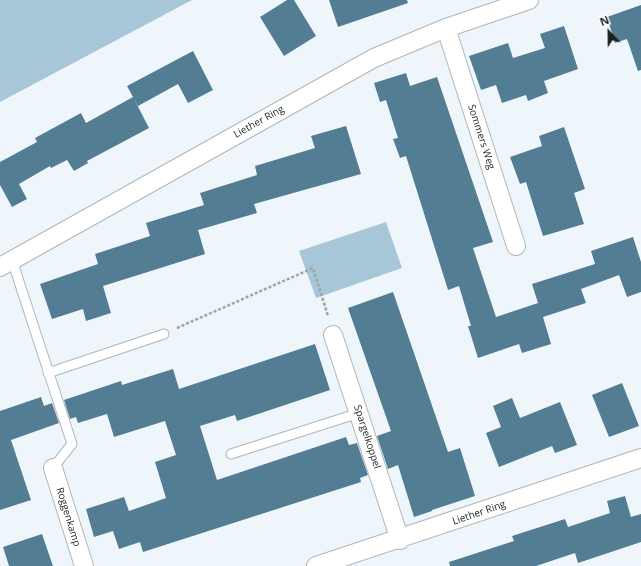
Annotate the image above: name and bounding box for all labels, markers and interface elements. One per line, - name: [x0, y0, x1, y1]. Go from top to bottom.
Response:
- north arrow: [589, 12, 629, 52]
- text: N: [597, 12, 611, 29]
- street label: Liether Ring: [232, 103, 286, 141]
- street label: Sommers Weg: [465, 103, 497, 171]
- street label: Spargelkoppel: [351, 404, 383, 470]
- street label: Roggenkamp: [53, 486, 83, 548]
- street label: Liether Ring: [451, 498, 507, 528]

